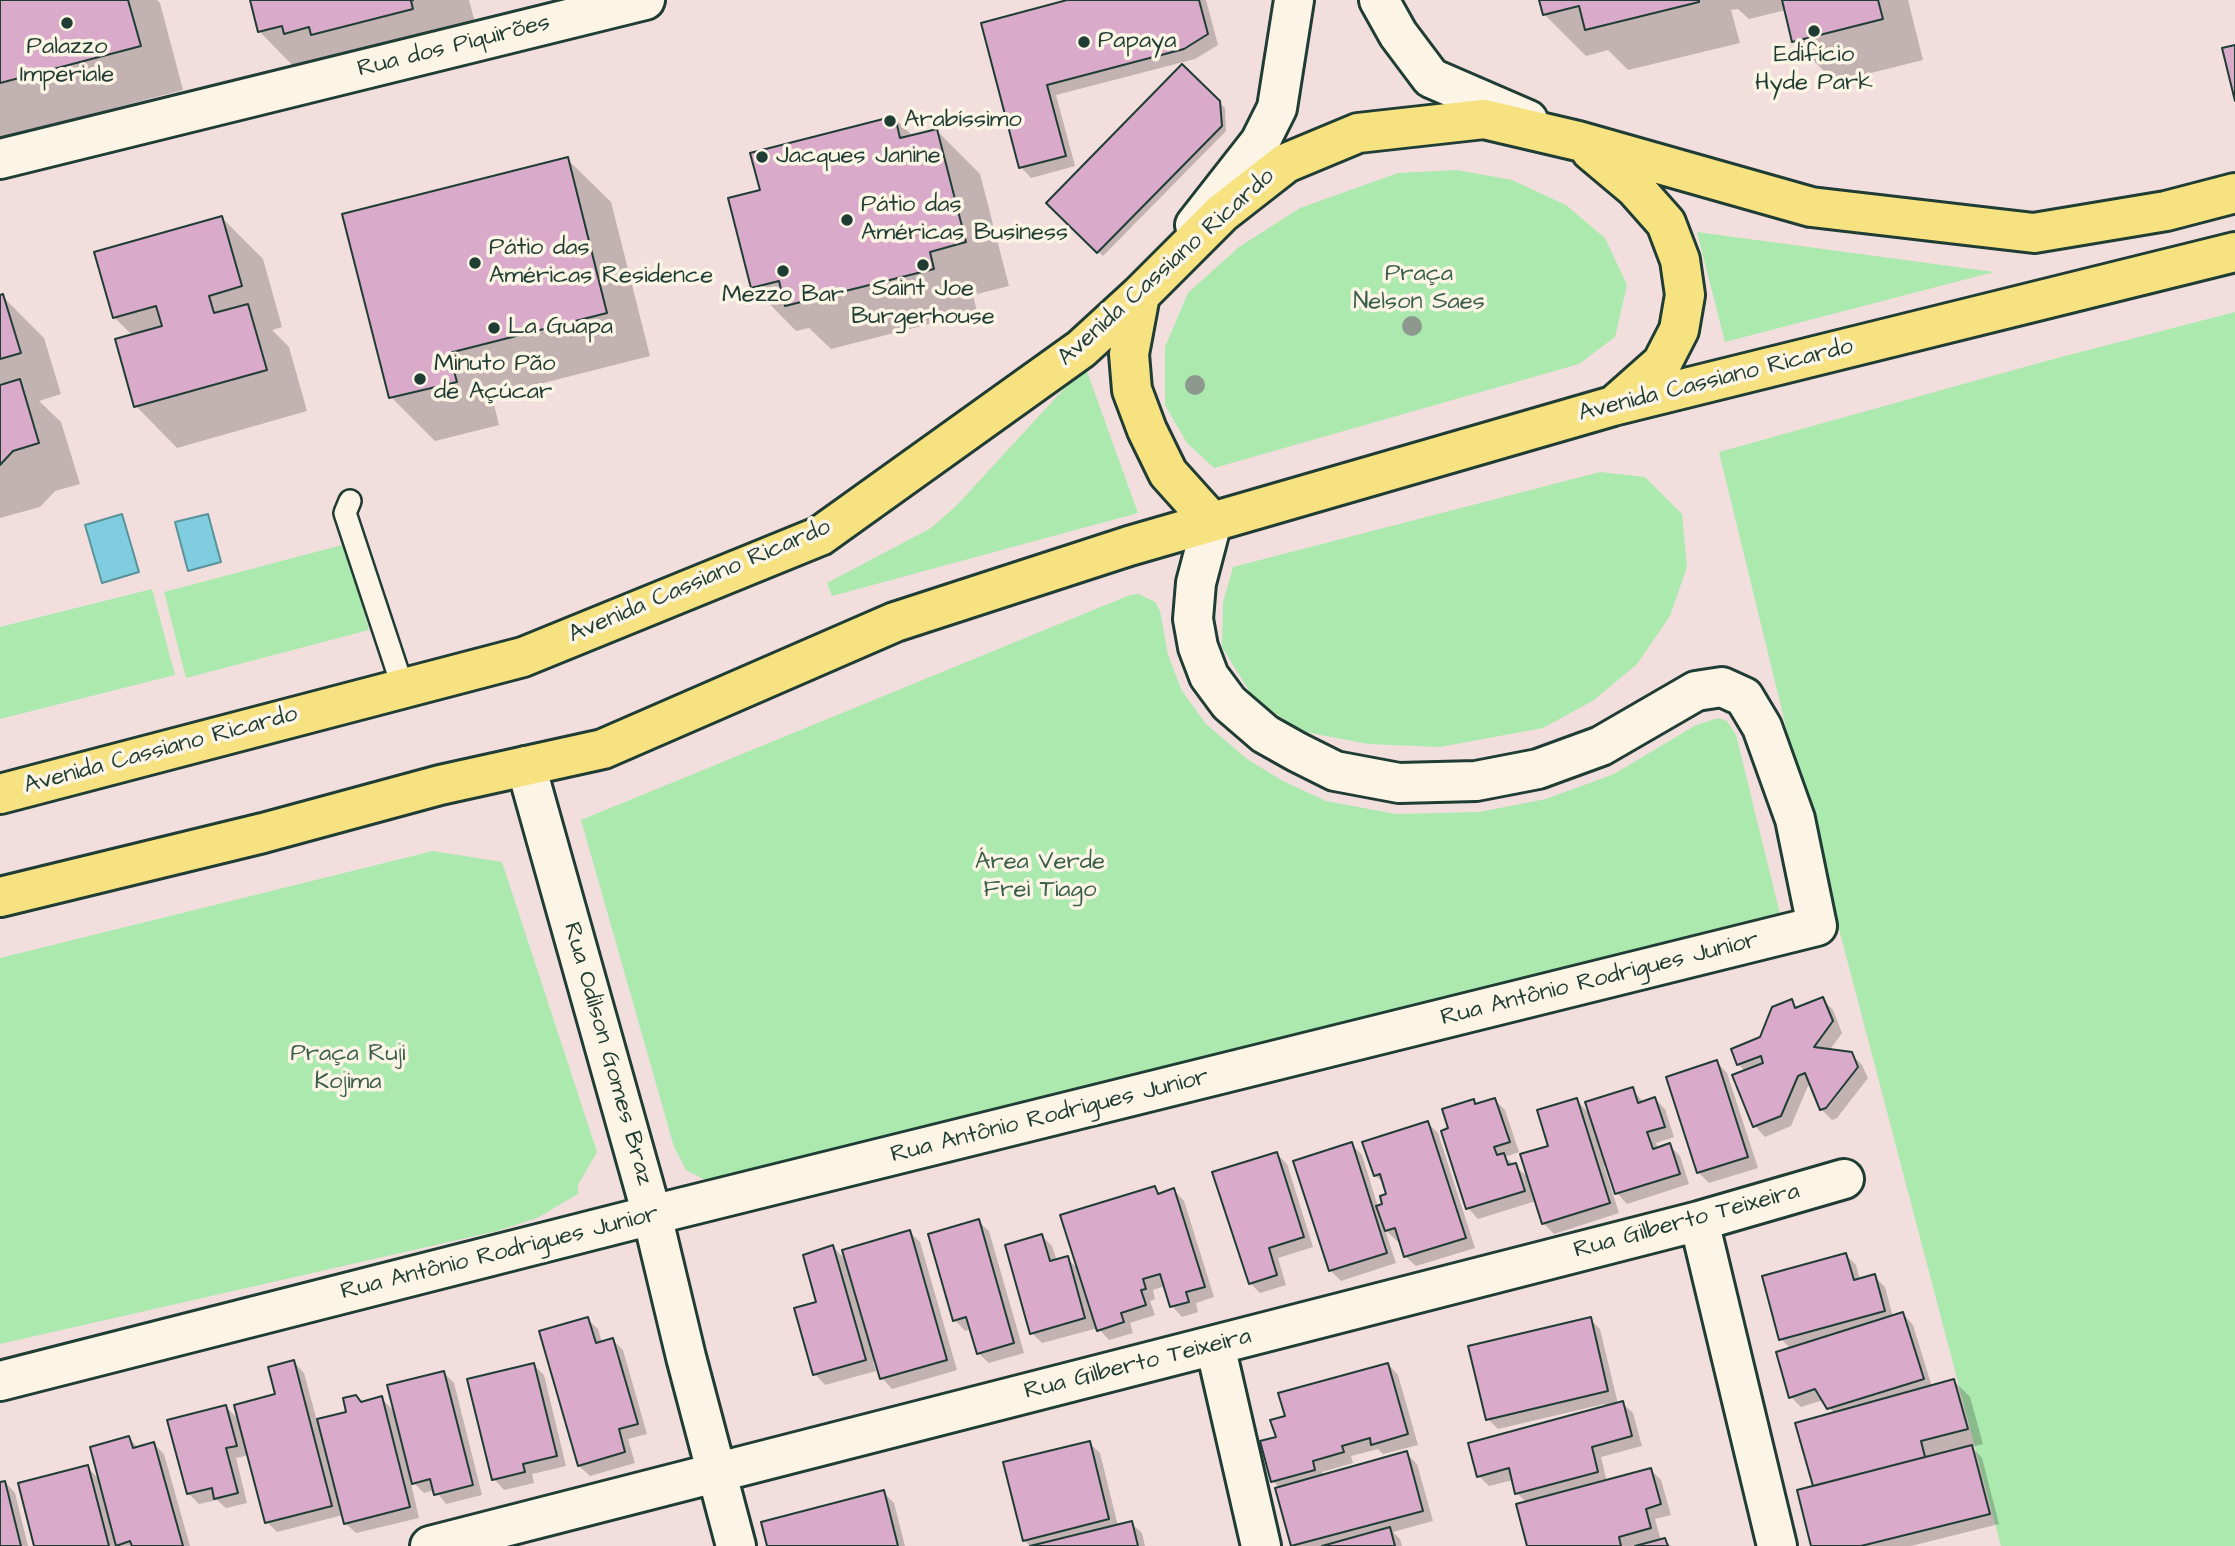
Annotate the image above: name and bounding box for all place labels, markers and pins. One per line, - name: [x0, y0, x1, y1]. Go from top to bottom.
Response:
- marker: Palazzo Imperiale: [59, 15, 75, 31]
- marker: Edifício Hyde Park: [1806, 23, 1822, 39]
- place label: Papaya: [1098, 28, 1176, 56]
- place label: Palazzo Imperiale: [20, 34, 114, 90]
- marker: Papaya: [1076, 34, 1092, 50]
- place label: Edifício Hyde Park: [1755, 42, 1873, 98]
- place label: Arabíssimo: [904, 107, 1022, 135]
- marker: Arabíssimo: [882, 113, 898, 129]
- place label: Jacques Janine: [776, 143, 941, 171]
- marker: Jacques Janine: [754, 149, 770, 165]
- place label: Pátio das Américas Business: [861, 192, 1068, 248]
- marker: Pátio das Américas Business: [839, 212, 855, 228]
- place label: Pátio das Américas Residence: [489, 235, 713, 291]
- marker: Pátio das Américas Residence: [467, 255, 483, 271]
- marker: Saint Joe Burgerhouse: [915, 257, 931, 273]
- marker: Mezzo Bar: [775, 263, 791, 279]
- place label: Saint Joe Burgerhouse: [851, 276, 995, 332]
- place label: Mezzo Bar: [722, 282, 844, 310]
- place label: La Guapa: [508, 314, 613, 342]
- marker: La Guapa: [486, 320, 502, 336]
- place label: Minuto Pão de Açúcar: [434, 351, 556, 407]
- marker: Minuto Pão de Açúcar: [412, 371, 428, 387]

